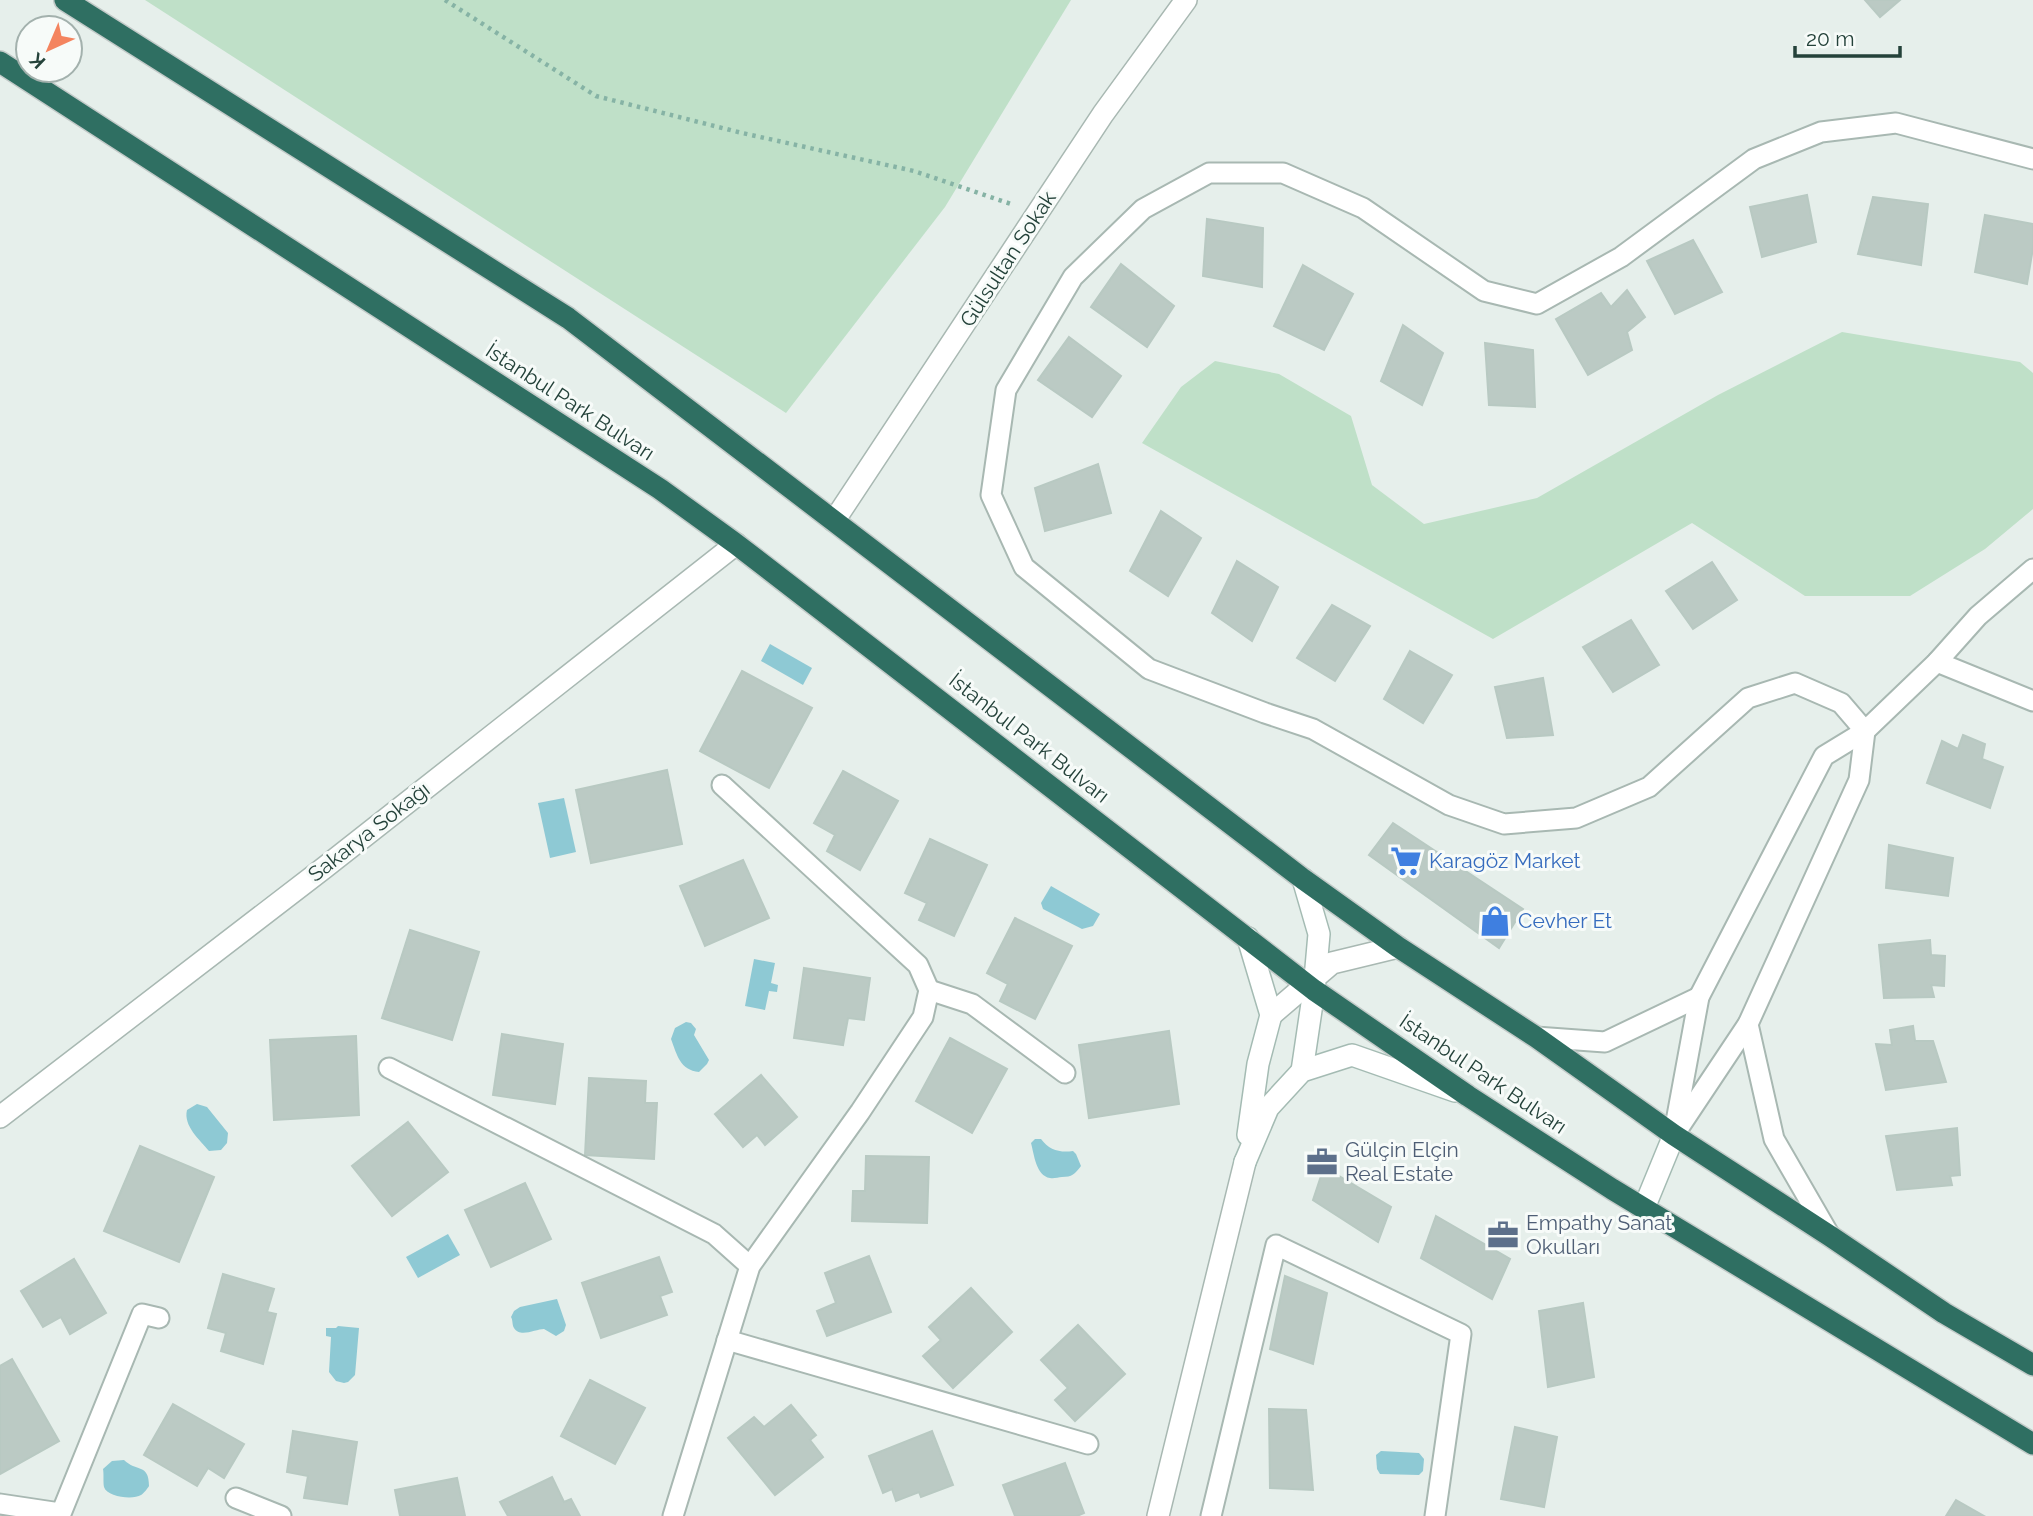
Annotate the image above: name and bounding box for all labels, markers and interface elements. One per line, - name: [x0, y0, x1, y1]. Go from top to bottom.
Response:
- north arrow: [14, 14, 84, 84]
- scale bar: [1795, 14, 1900, 58]
- text: 20 m: [1806, 26, 1854, 51]
- text: K: [25, 49, 49, 74]
- street label: Gülsultan Sokak: [954, 186, 1061, 331]
- street label: İstanbul Park Bulvarı: [481, 338, 659, 465]
- street label: İstanbul Park Bulvarı: [944, 667, 1114, 808]
- street label: Sakarya Sokağı: [303, 776, 434, 887]
- supermarket icon: Karagöz Market: [1389, 844, 1423, 878]
- place label: Karagöz Market: [1429, 848, 1581, 873]
- shop icon: Cevher Et: [1478, 904, 1512, 938]
- place label: Cevher Et: [1518, 908, 1612, 933]
- street label: İstanbul Park Bulvarı: [1395, 1008, 1572, 1139]
- place label: Gülçin Elçin Real Estate: [1345, 1137, 1459, 1186]
- office icon: Gülçin Elçin Real Estate: [1305, 1145, 1339, 1179]
- place label: Empathy Sanat Okulları: [1526, 1210, 1672, 1259]
- office icon: Empathy Sanat Okulları: [1486, 1218, 1520, 1252]

